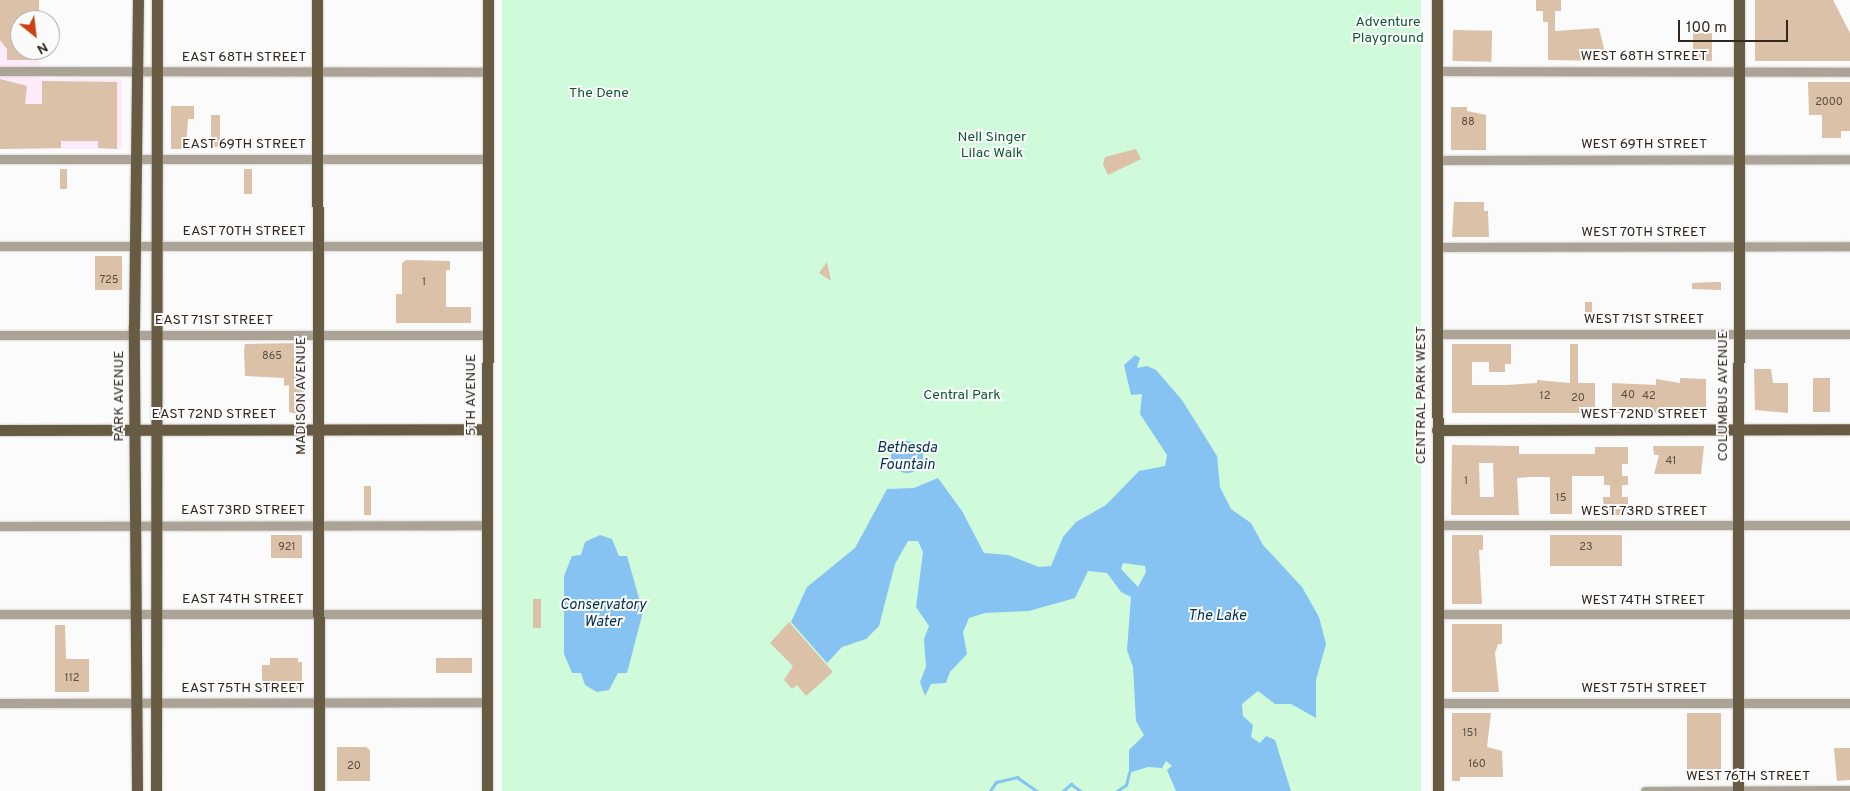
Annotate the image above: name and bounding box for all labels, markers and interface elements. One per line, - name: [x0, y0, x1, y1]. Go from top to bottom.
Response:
- north arrow: [10, 10, 60, 60]
- scale bar: [1680, 10, 1790, 42]
- park label: Adventure Playground: [1352, 15, 1424, 48]
- text: 100 m: [1686, 19, 1727, 38]
- text: N: [34, 38, 51, 58]
- street label: WEST 68TH STREET: [1580, 49, 1708, 65]
- street label: EAST 68TH STREET: [181, 50, 307, 66]
- park label: The Dene: [569, 86, 629, 102]
- house number: 2000: [1815, 95, 1843, 109]
- house number: 88: [1461, 115, 1475, 129]
- park label: Nell Singer Lilac Walk: [957, 130, 1027, 162]
- street label: EAST 69TH STREET: [182, 137, 306, 153]
- street label: WEST 69TH STREET: [1581, 137, 1707, 153]
- street label: EAST 70TH STREET: [182, 224, 306, 240]
- street label: WEST 70TH STREET: [1581, 225, 1707, 241]
- house number: 725: [99, 273, 119, 287]
- house number: 1: [422, 275, 426, 289]
- street label: WEST 71ST STREET: [1583, 312, 1705, 328]
- street label: EAST 71ST STREET: [154, 313, 274, 329]
- street label: CENTRAL PARK WEST: [1414, 325, 1430, 465]
- street label: COLUMBUS AVENUE: [1716, 330, 1732, 462]
- street label: MADISON AVENUE: [294, 337, 310, 455]
- house number: 865: [262, 349, 282, 363]
- street label: PARK AVENUE: [112, 350, 128, 442]
- street label: 5TH AVENUE: [464, 354, 480, 436]
- park label: Central Park: [923, 388, 1001, 404]
- house number: 40: [1621, 388, 1635, 402]
- house number: 12: [1540, 389, 1550, 403]
- house number: 42: [1642, 389, 1656, 403]
- house number: 20: [1571, 391, 1585, 405]
- street label: EAST 72ND STREET: [151, 407, 277, 423]
- street label: WEST 72ND STREET: [1580, 407, 1708, 423]
- water label: Bethesda Fountain: [877, 439, 937, 474]
- house number: 41: [1666, 454, 1676, 468]
- house number: 1: [1464, 474, 1468, 488]
- house number: 15: [1556, 491, 1566, 505]
- street label: EAST 73RD STREET: [180, 503, 306, 519]
- street label: WEST 73RD STREET: [1580, 504, 1708, 520]
- house number: 921: [278, 540, 296, 554]
- house number: 23: [1579, 540, 1593, 554]
- street label: EAST 74TH STREET: [181, 592, 305, 608]
- street label: WEST 74TH STREET: [1580, 593, 1706, 609]
- water label: Conservatory Water: [560, 596, 646, 631]
- water label: The Lake: [1188, 608, 1246, 626]
- house number: 112: [65, 671, 79, 685]
- street label: EAST 75TH STREET: [181, 681, 305, 697]
- street label: WEST 75TH STREET: [1581, 681, 1707, 697]
- house number: 151: [1462, 726, 1478, 740]
- house number: 160: [1468, 757, 1486, 771]
- house number: 20: [347, 759, 361, 773]
- street label: WEST 76TH STREET: [1685, 769, 1811, 785]

